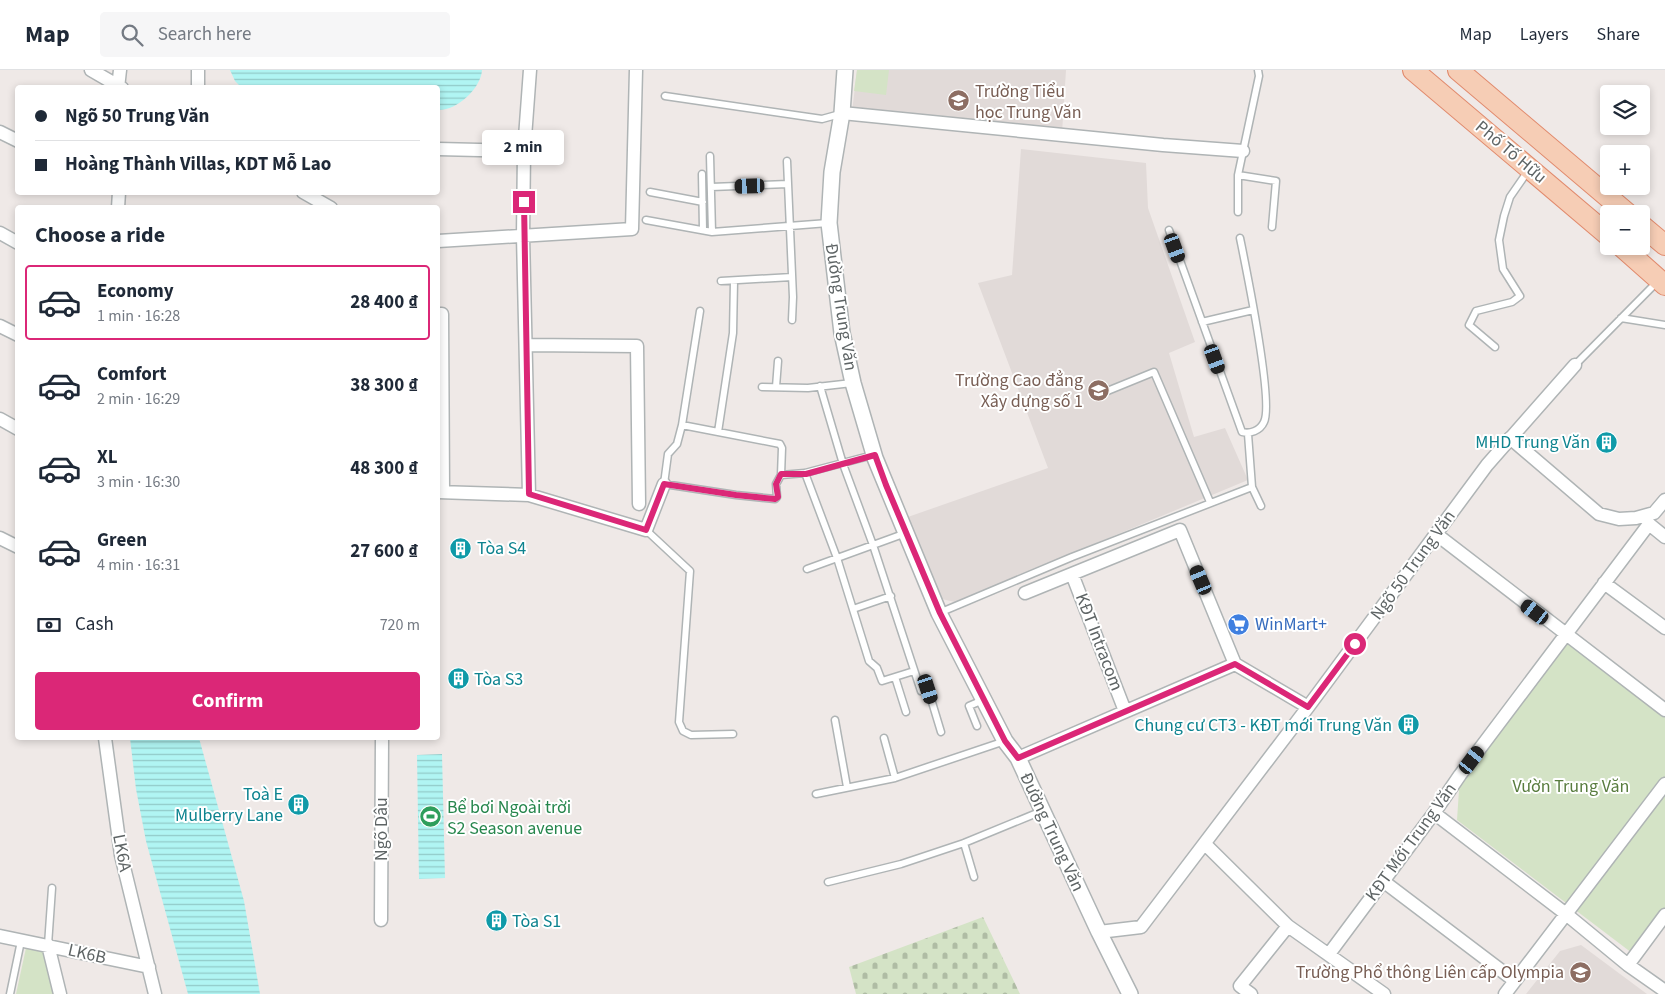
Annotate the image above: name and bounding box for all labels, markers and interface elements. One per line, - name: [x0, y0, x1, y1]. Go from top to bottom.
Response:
- search box: [100, 12, 450, 57]
- text: Map: [25, 17, 70, 52]
- icon: search: [118, 21, 146, 49]
- text: Search here: [158, 21, 251, 48]
- text: Map: [1460, 22, 1492, 47]
- text: Layers: [1520, 22, 1569, 47]
- text: Share: [1597, 22, 1640, 47]
- place label: Trường Tiểu học Trung Văn: [975, 79, 1082, 125]
- map controls: [1600, 85, 1650, 255]
- button: layers: [1600, 85, 1650, 135]
- school or university icon: Trường Tiểu học Trung Văn: [947, 89, 971, 113]
- text: Ngõ 50 Trung Văn: [65, 103, 209, 130]
- street label: Phố Tố Hữu: [1470, 115, 1552, 189]
- callout: 2 min: [483, 129, 565, 164]
- text: 2 min: [504, 136, 542, 158]
- button: +: [1600, 145, 1650, 195]
- text: Hoàng Thành Villas, KDT Mỗ Lao: [65, 151, 331, 178]
- car: [734, 178, 765, 194]
- route end: [513, 191, 535, 213]
- button: −: [1600, 205, 1650, 255]
- text: Choose a ride: [35, 219, 165, 251]
- car: [1162, 231, 1187, 265]
- street label: Đường Trung Văn: [819, 242, 863, 372]
- text: Economy: [97, 278, 174, 305]
- icon: car: [37, 280, 82, 325]
- text: 28 400 ₫: [350, 289, 418, 316]
- text: 1 min · 16:28: [97, 305, 180, 327]
- car: [1202, 342, 1227, 376]
- text: Comfort: [97, 361, 167, 388]
- icon: car: [37, 363, 82, 408]
- place label: Trường Cao đẳng Xây dựng số 1: [955, 368, 1083, 414]
- text: 38 300 ₫: [350, 372, 418, 399]
- school or university icon: Trường Cao đẳng Xây dựng số 1: [1087, 378, 1111, 402]
- text: 2 min · 16:29: [97, 388, 180, 410]
- place label: MHD Trung Văn: [1475, 430, 1590, 455]
- building icon: MHD Trung Văn: [1594, 430, 1618, 454]
- text: XL: [97, 444, 118, 471]
- icon: car: [37, 446, 82, 491]
- text: 48 300 ₫: [350, 455, 418, 482]
- text: 3 min · 16:30: [97, 471, 180, 493]
- street label: Ngõ 50 Trung Văn: [1365, 505, 1461, 625]
- text: Green: [97, 527, 147, 554]
- icon: car: [37, 529, 82, 574]
- building icon: Tòa S4: [449, 536, 473, 560]
- place label: Tòa S4: [477, 536, 526, 561]
- text: 27 600 ₫: [350, 538, 418, 565]
- text: 4 min · 16:31: [97, 554, 180, 576]
- car: [1188, 563, 1213, 597]
- street label: KĐT Intracom: [1069, 590, 1129, 694]
- car: [1518, 597, 1551, 627]
- icon: cash: [35, 611, 63, 639]
- text: Cash: [75, 611, 114, 638]
- supermarket icon: WinMart+: [1227, 612, 1251, 636]
- place label: WinMart+: [1255, 612, 1327, 637]
- text: 720 m: [380, 614, 420, 636]
- route start: [1344, 633, 1366, 655]
- building icon: Tòa S3: [446, 667, 470, 691]
- place label: Tòa S3: [474, 667, 523, 692]
- button: Confirm: [35, 672, 420, 730]
- car: [916, 672, 939, 706]
- place label: Chung cư CT3 - KĐT mới Trung Văn: [1134, 713, 1392, 738]
- building icon: Chung cư CT3 - KĐT mới Trung Văn: [1396, 713, 1420, 737]
- car: [1456, 744, 1487, 776]
- street label: Đường Trung Văn: [1013, 768, 1091, 896]
- park label: Vườn Trung Văn: [1513, 774, 1629, 799]
- street label: KĐT Mới Trung Văn: [1360, 778, 1462, 906]
- place label: Toà E Mulberry Lane: [175, 782, 283, 828]
- building icon: Toà E Mulberry Lane: [287, 792, 311, 816]
- place label: Bể bơi Ngoài trời S2 Season avenue: [447, 795, 582, 841]
- street label: Ngõ Dâu: [369, 797, 394, 861]
- sports icon: Bể bơi Ngoài trời S2 Season avenue: [419, 805, 443, 829]
- street label: LK6A: [106, 832, 138, 874]
- building icon: Tòa S1: [484, 909, 508, 933]
- place label: Tòa S1: [512, 909, 561, 934]
- street label: LK6B: [65, 937, 109, 971]
- place label: Trường Phổ thông Liên cấp Olympia: [1296, 960, 1564, 985]
- school or university icon: Trường Phổ thông Liên cấp Olympia: [1568, 960, 1592, 984]

